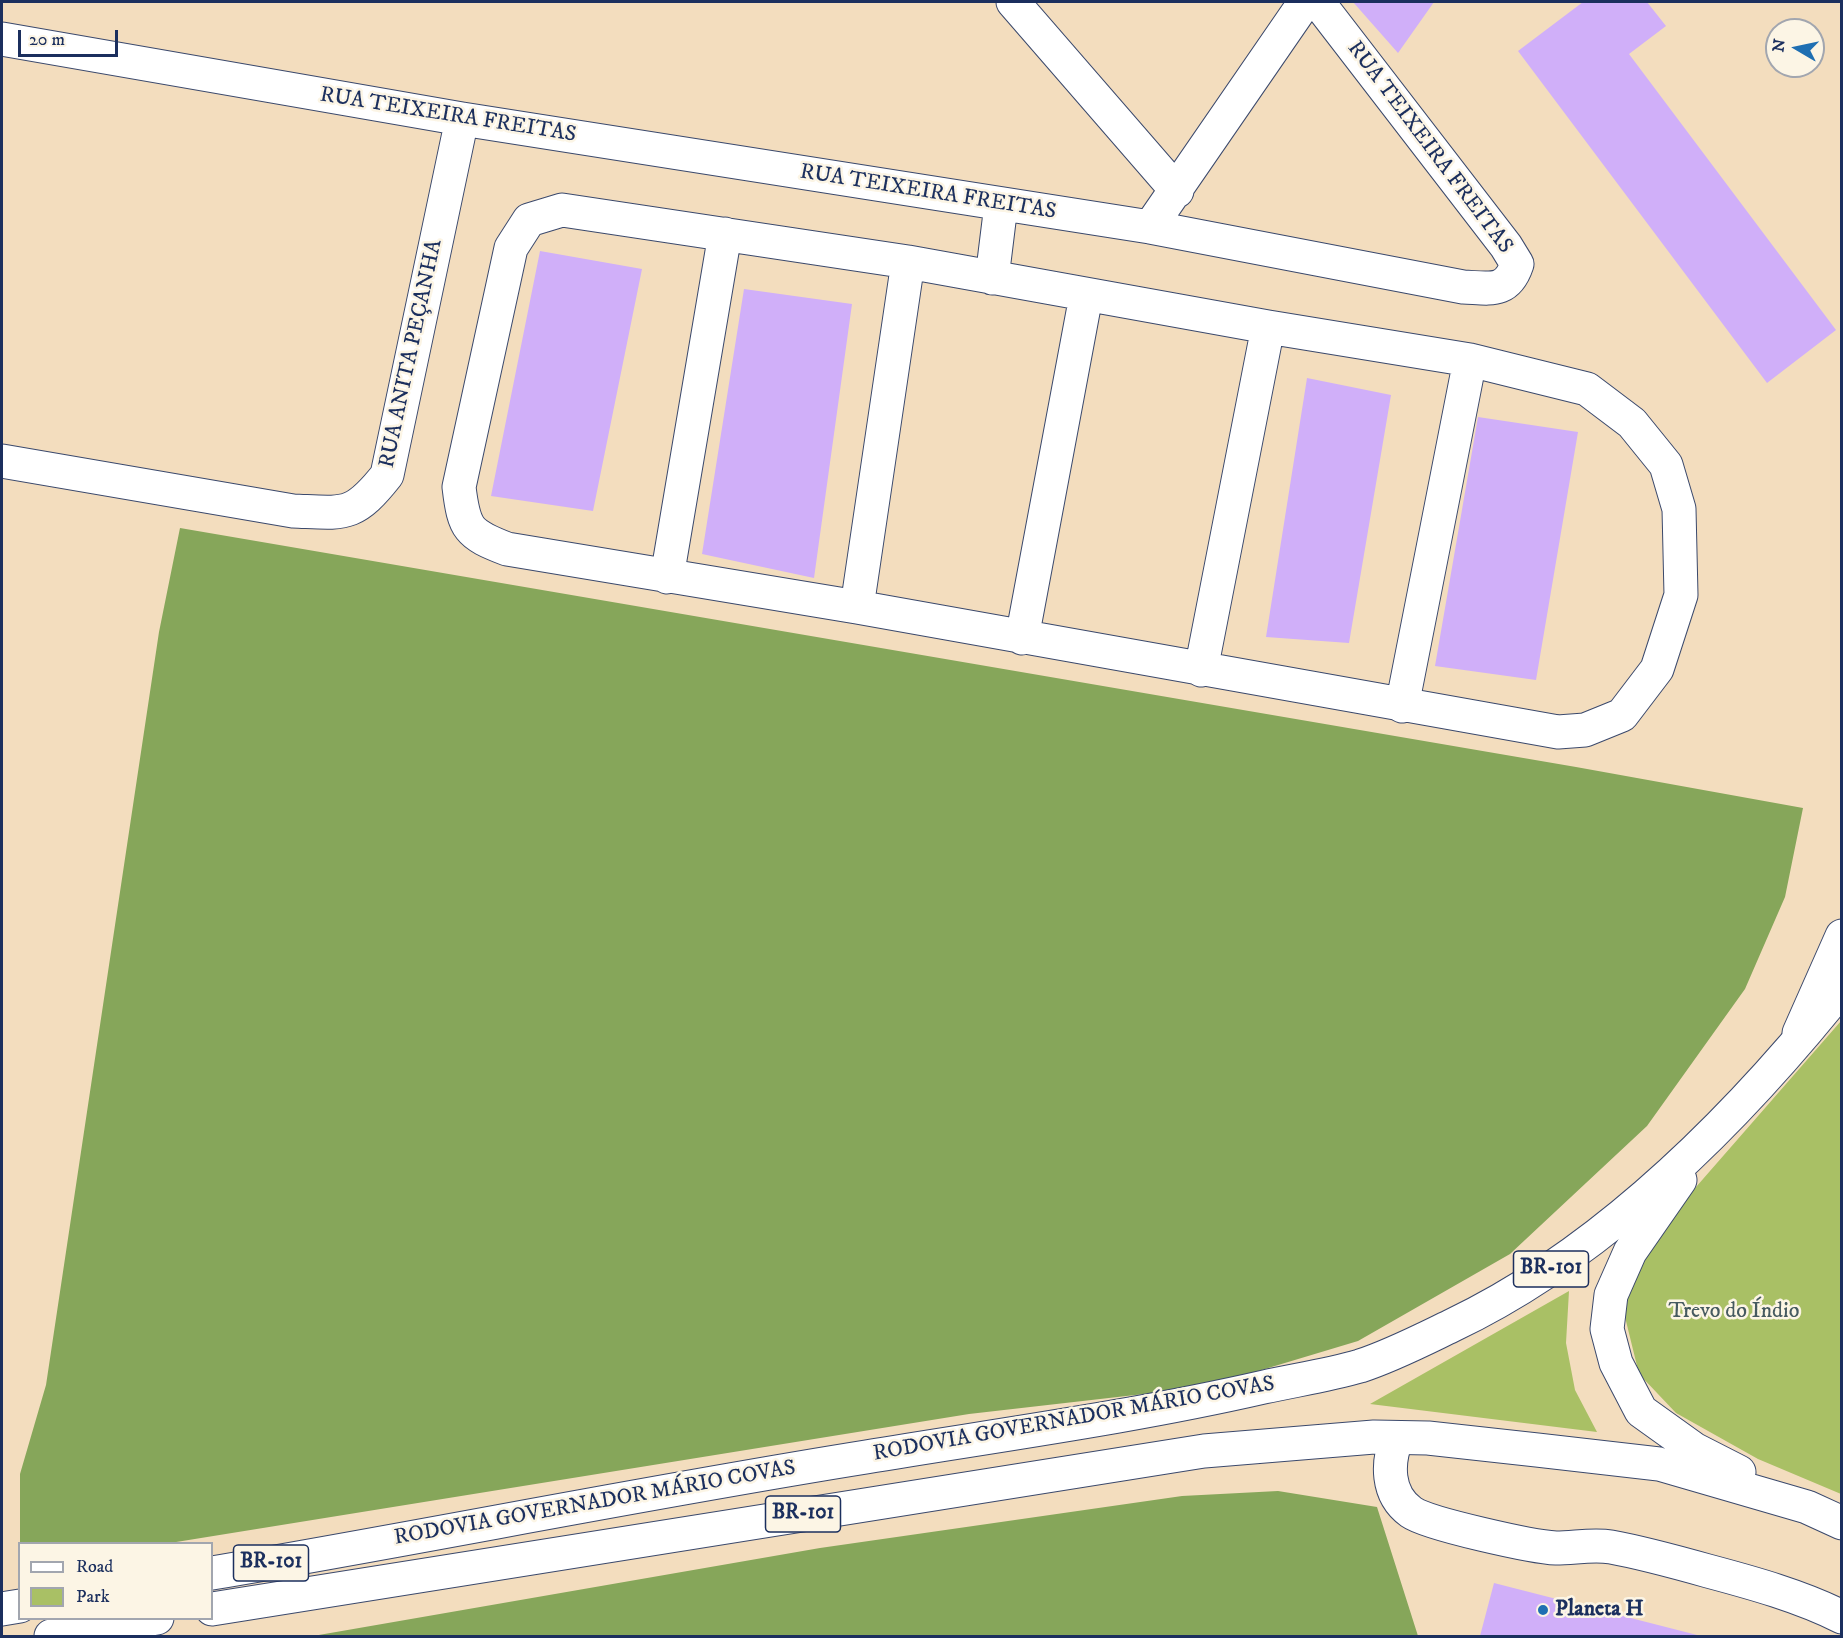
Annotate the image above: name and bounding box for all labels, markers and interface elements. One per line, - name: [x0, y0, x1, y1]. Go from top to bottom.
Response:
- scale bar: [21, 18, 122, 56]
- north arrow: [1765, 18, 1825, 78]
- text: 20 m: [29, 29, 65, 51]
- street label: RUA TEIXEIRA FREITAS: [1340, 37, 1518, 259]
- text: N: [1768, 37, 1790, 54]
- street label: RUA TEIXEIRA FREITAS: [318, 83, 578, 149]
- street label: RUA TEIXEIRA FREITAS: [798, 160, 1058, 226]
- street label: RUA ANITA PEÇANHA: [375, 237, 449, 471]
- road number: BR-101: [1514, 1251, 1588, 1287]
- park label: Trevo do Índio: [1669, 1299, 1799, 1325]
- street label: RODOVIA GOVERNADOR MÁRIO COVAS: [871, 1372, 1277, 1468]
- street label: RODOVIA GOVERNADOR MÁRIO COVAS: [392, 1456, 798, 1552]
- road number: BR-101: [766, 1496, 840, 1532]
- legend: [18, 1542, 213, 1620]
- road number: BR-101: [234, 1545, 308, 1581]
- text: Road: [76, 1556, 113, 1578]
- text: Park: [76, 1586, 110, 1608]
- place label: Planeta H: [1555, 1597, 1644, 1623]
- marker: Planeta H: [1536, 1603, 1550, 1617]

